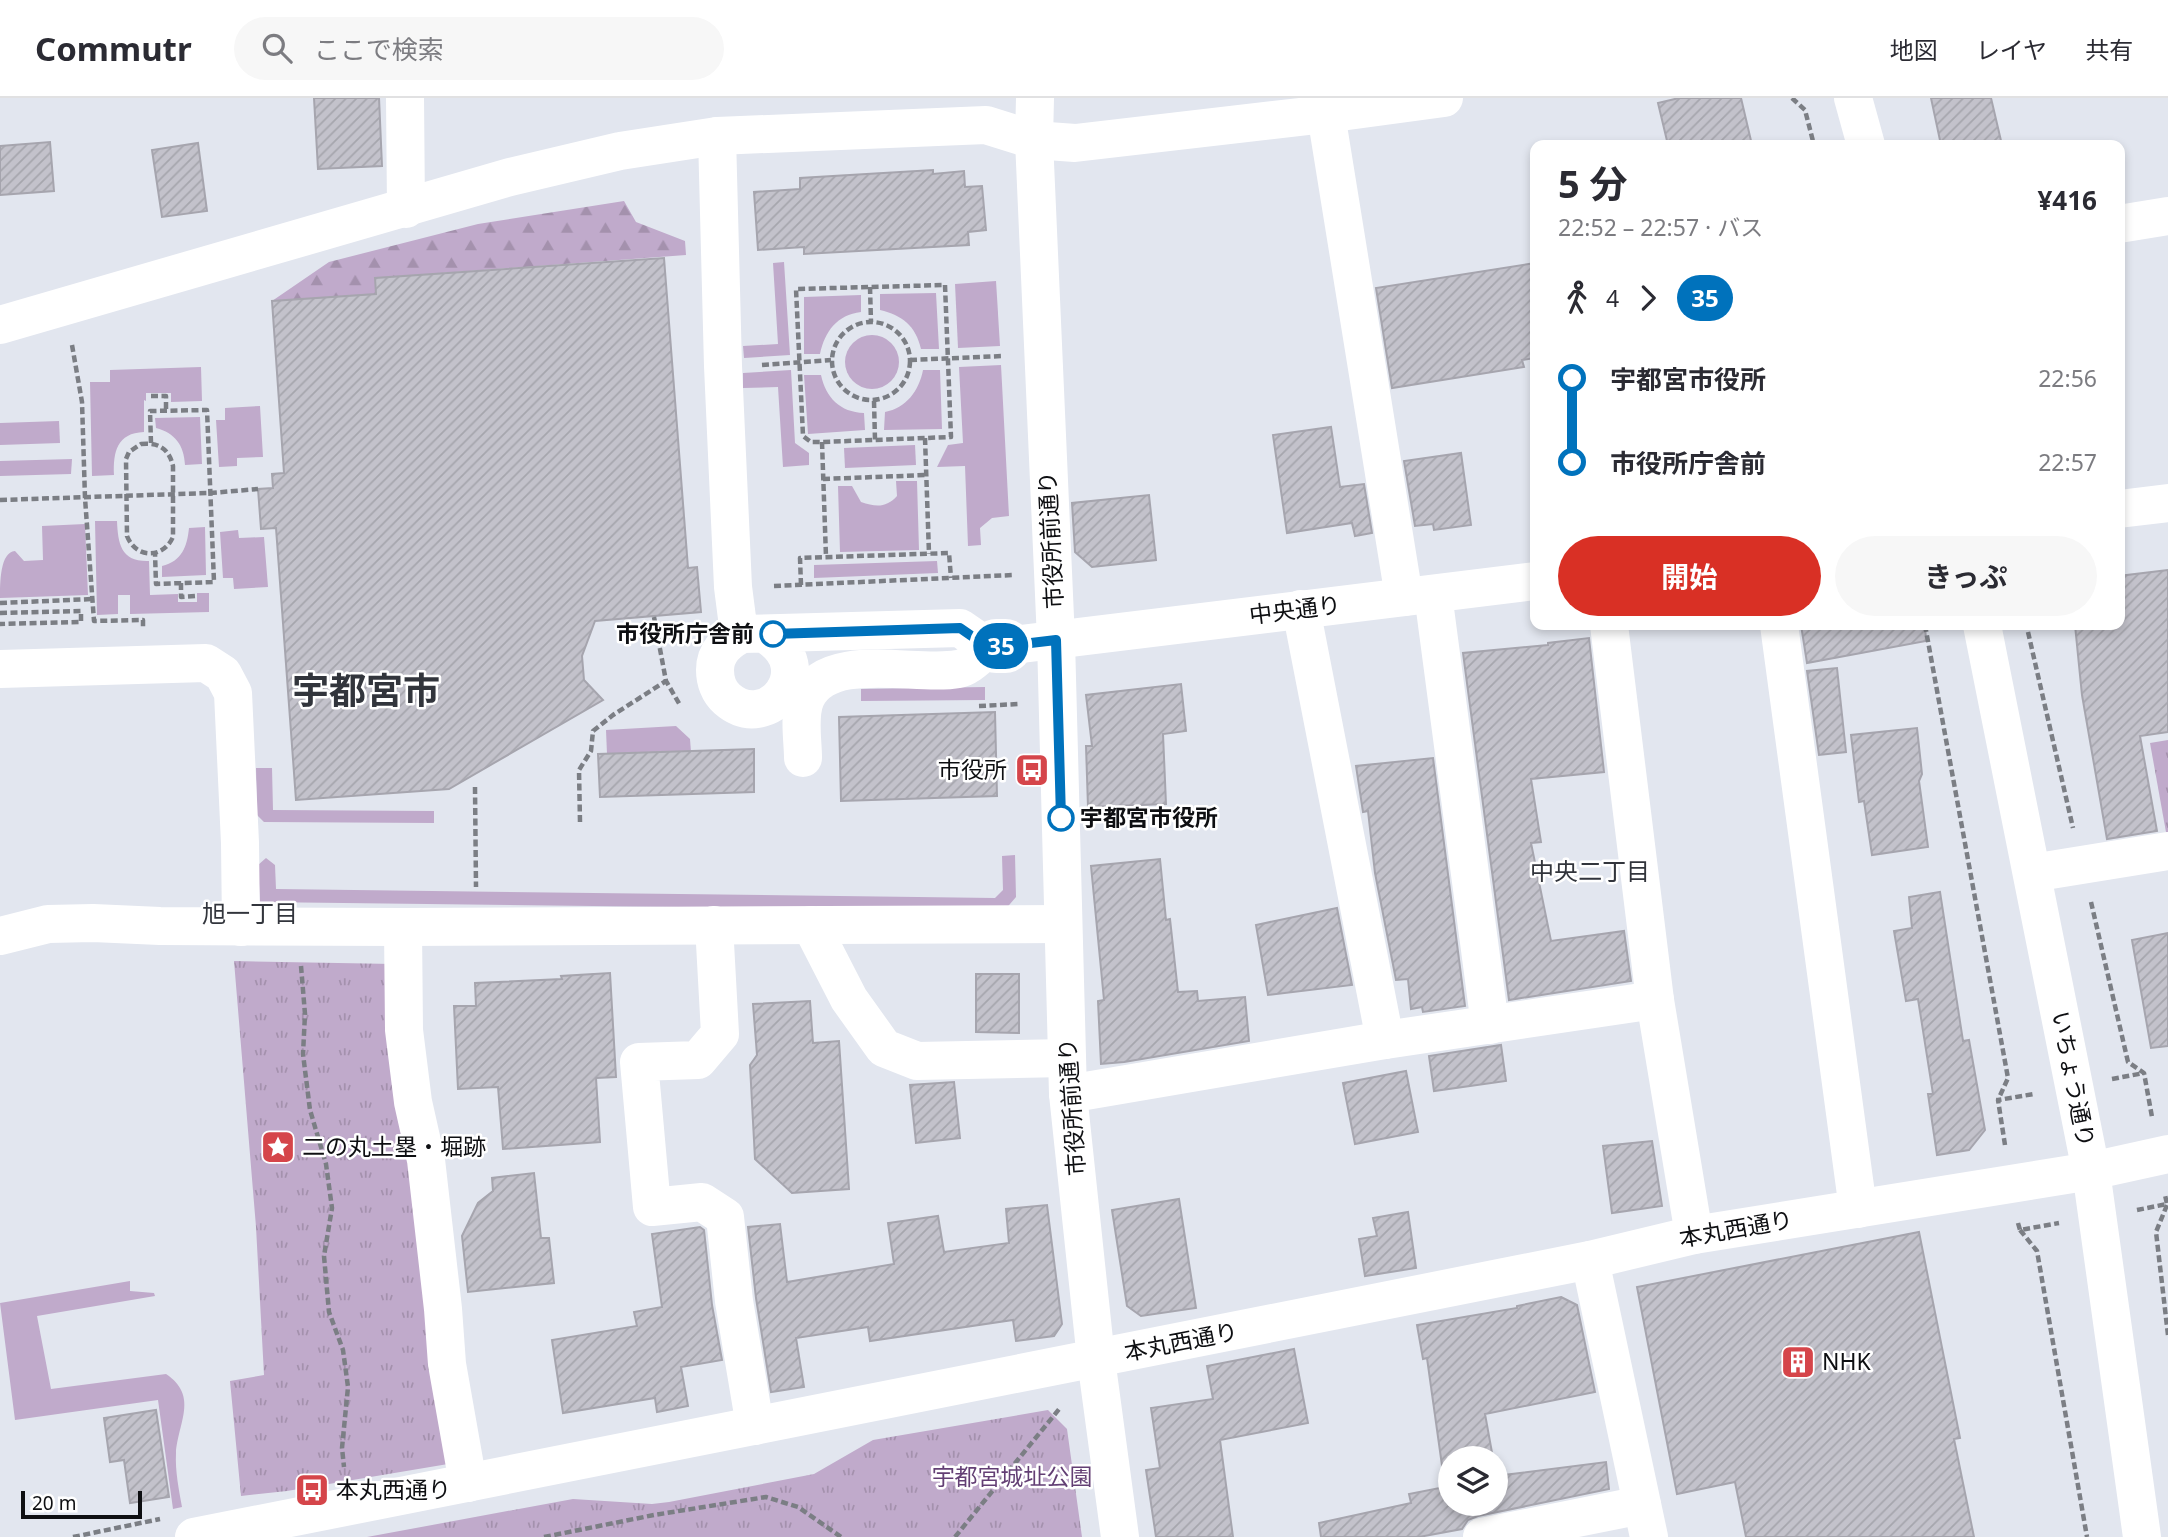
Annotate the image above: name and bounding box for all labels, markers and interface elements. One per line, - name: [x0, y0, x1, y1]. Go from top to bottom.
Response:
- search box: [234, 17, 724, 80]
- text: Commutr: [35, 26, 192, 71]
- icon: search: [258, 29, 296, 67]
- text: ここで検索: [314, 31, 444, 67]
- text: 地図: [1890, 33, 1938, 66]
- text: レイヤ: [1976, 33, 2047, 66]
- text: 共有: [2085, 33, 2133, 66]
- text: 5 分: [1558, 157, 1628, 209]
- text: ¥416: [2038, 182, 2097, 218]
- text: 22:52 – 22:57 · バス: [1558, 211, 1763, 243]
- icon: walk: [1558, 279, 1596, 317]
- icon: forward: [1629, 279, 1667, 317]
- text: 35: [1691, 281, 1719, 314]
- text: 4: [1606, 282, 1619, 314]
- text: 宇都宮市役所: [1610, 361, 1766, 397]
- text: 22:56: [2038, 362, 2097, 394]
- text: 市役所庁舎前: [1610, 445, 1766, 481]
- text: 22:57: [2038, 446, 2097, 478]
- street label: 市役所前通り: [1030, 470, 1070, 610]
- button: 開始: [1558, 536, 1821, 616]
- button: きっぷ: [1835, 536, 2097, 616]
- street label: 中央通り: [1247, 588, 1342, 630]
- place label: 市役所庁舎前: [616, 617, 754, 649]
- marker: 市役所庁舎前: [760, 621, 786, 647]
- line badge: 35: [970, 623, 1032, 669]
- text: 35: [987, 629, 1015, 662]
- district label: 宇都宮市: [292, 664, 440, 715]
- bus stop icon: 市役所: [1013, 751, 1051, 789]
- place label: 市役所: [938, 753, 1007, 785]
- place label: 宇都宮市役所: [1080, 801, 1218, 833]
- marker: 宇都宮市役所: [1048, 805, 1074, 831]
- district label: 中央二丁目: [1530, 854, 1650, 887]
- district label: 旭一丁目: [202, 896, 298, 929]
- street label: いちょう通り: [2045, 1008, 2103, 1150]
- street label: 市役所前通り: [1050, 1037, 1092, 1177]
- place icon: 二の丸土塁・堀跡: [259, 1128, 297, 1166]
- place label: 二の丸土塁・堀跡: [302, 1130, 486, 1162]
- street label: 本丸西通り: [1676, 1202, 1795, 1254]
- street label: 本丸西通り: [1121, 1314, 1240, 1368]
- building icon: NHK: [1779, 1343, 1817, 1381]
- place label: NHK: [1822, 1345, 1872, 1377]
- map controls: [1438, 1446, 1508, 1516]
- button: layers: [1438, 1446, 1508, 1516]
- park label: 宇都宮城址公園: [932, 1460, 1093, 1492]
- bus stop icon: 本丸西通り: [293, 1471, 331, 1509]
- place label: 本丸西通り: [336, 1473, 451, 1505]
- scale bar: [21, 1488, 142, 1520]
- text: 20 m: [32, 1490, 76, 1516]

